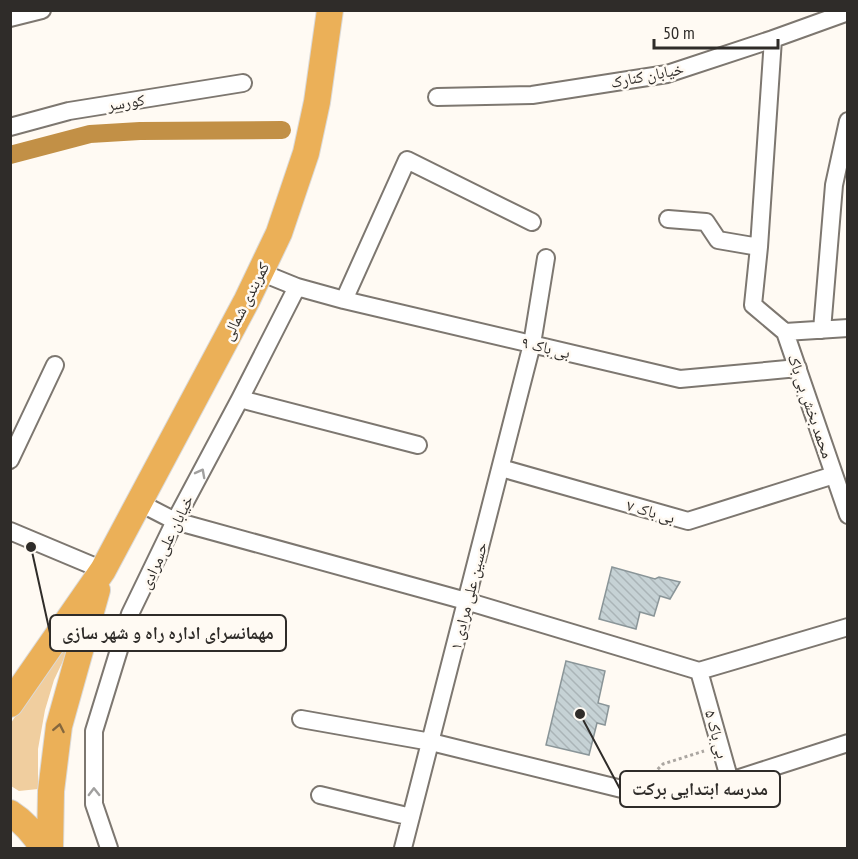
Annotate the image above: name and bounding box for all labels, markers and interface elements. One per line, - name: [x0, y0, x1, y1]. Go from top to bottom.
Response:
- scale bar: [654, 12, 778, 50]
- text: 50 m: [663, 21, 695, 44]
- street label: خیابان کنارک: [609, 58, 686, 93]
- street label: کورسر: [105, 89, 146, 115]
- street label: کمربندی شمالی: [217, 258, 274, 344]
- street label: بی باک ۹: [519, 332, 572, 363]
- street label: محمد بخش بی باک: [783, 351, 838, 461]
- one-way arrow: [194, 468, 205, 479]
- street label: خیابان علی مرادی: [135, 492, 198, 593]
- street label: بی باک ۷: [624, 495, 677, 528]
- street label: حسین علی مرادی ۱: [445, 540, 492, 652]
- callout: مهمانسراى اداره راه و شهر سازى: [50, 615, 286, 651]
- text: مهمانسراى اداره راه و شهر سازى: [62, 621, 274, 644]
- street label: بی باک ۵: [700, 708, 733, 761]
- one-way arrow: [52, 723, 65, 733]
- callout: مدرسه ابتدایی برکت: [620, 771, 780, 807]
- text: مدرسه ابتدایی برکت: [632, 777, 768, 800]
- one-way arrow: [88, 788, 100, 797]

